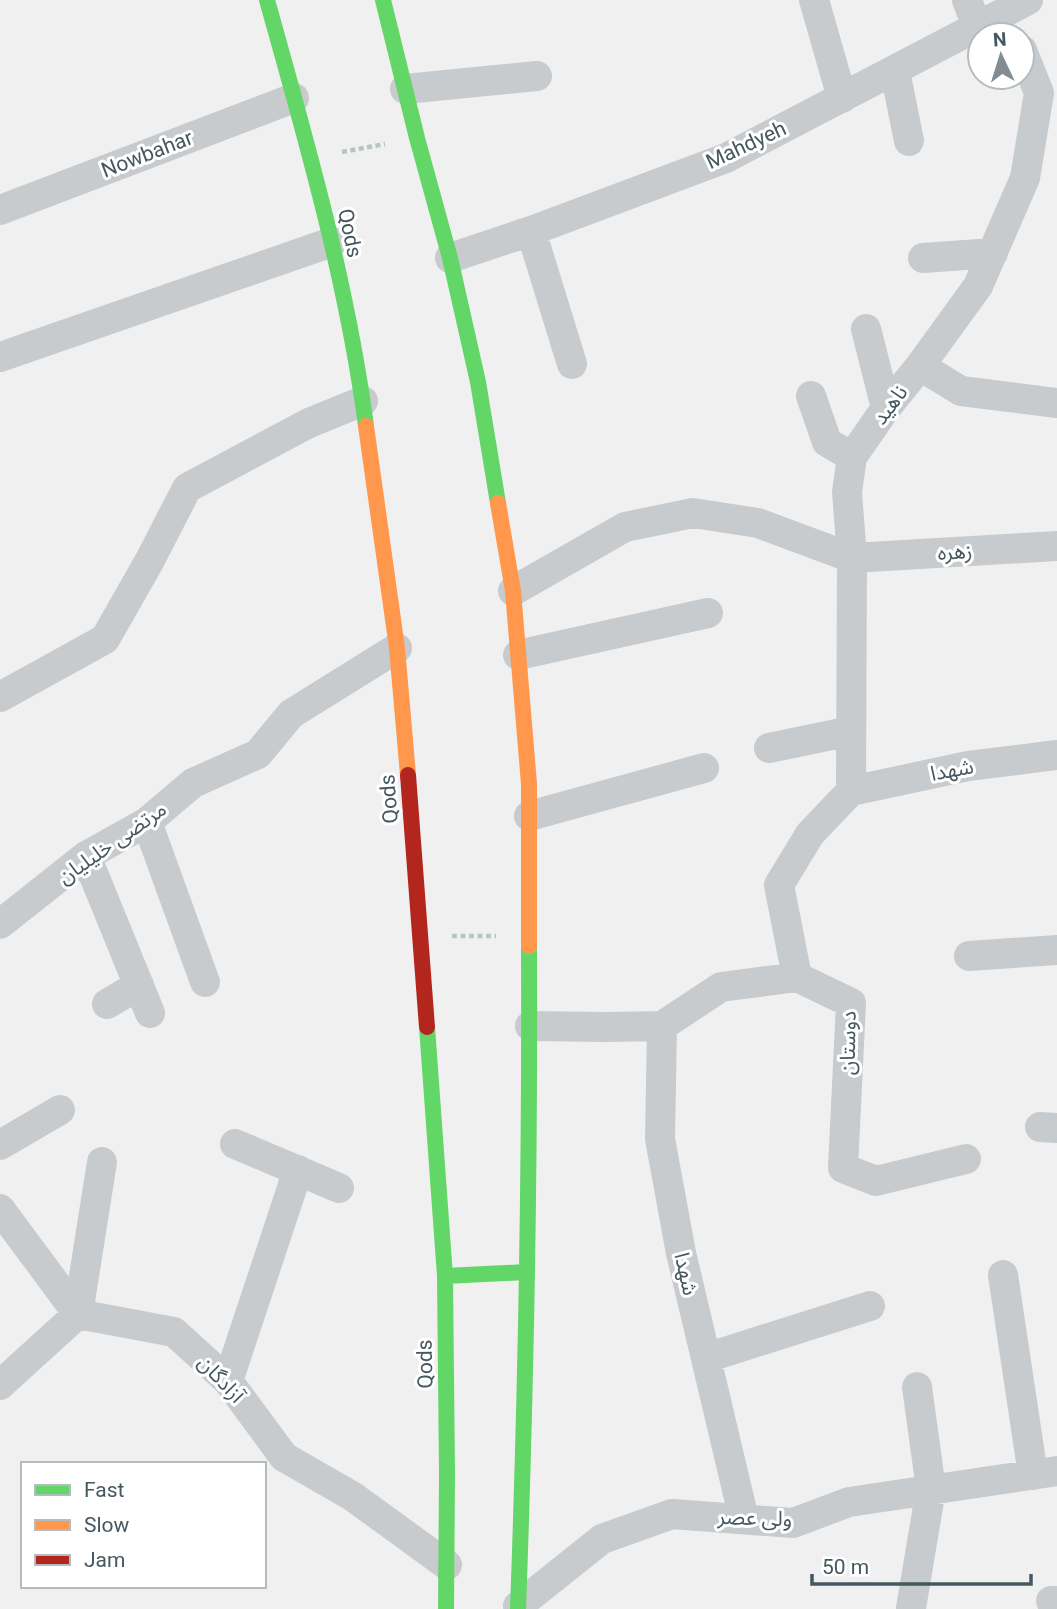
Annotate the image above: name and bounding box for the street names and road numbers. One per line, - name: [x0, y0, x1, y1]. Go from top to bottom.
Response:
- street label: Mahdyeh: [702, 116, 790, 174]
- street label: Nowbahar: [98, 126, 196, 182]
- street label: Qods: [333, 206, 367, 260]
- street label: ناهید: [868, 381, 912, 429]
- street label: زهره: [937, 539, 973, 565]
- street label: شهدا: [928, 754, 976, 786]
- street label: Qods: [375, 774, 403, 824]
- street label: مرتضی خلیلیان: [53, 797, 171, 889]
- street label: دوستان: [835, 1011, 861, 1075]
- street label: شهدا: [669, 1250, 703, 1298]
- street label: Qods: [413, 1339, 437, 1389]
- street label: آزادگان: [193, 1350, 250, 1408]
- street label: ولی عصر: [716, 1505, 793, 1531]

